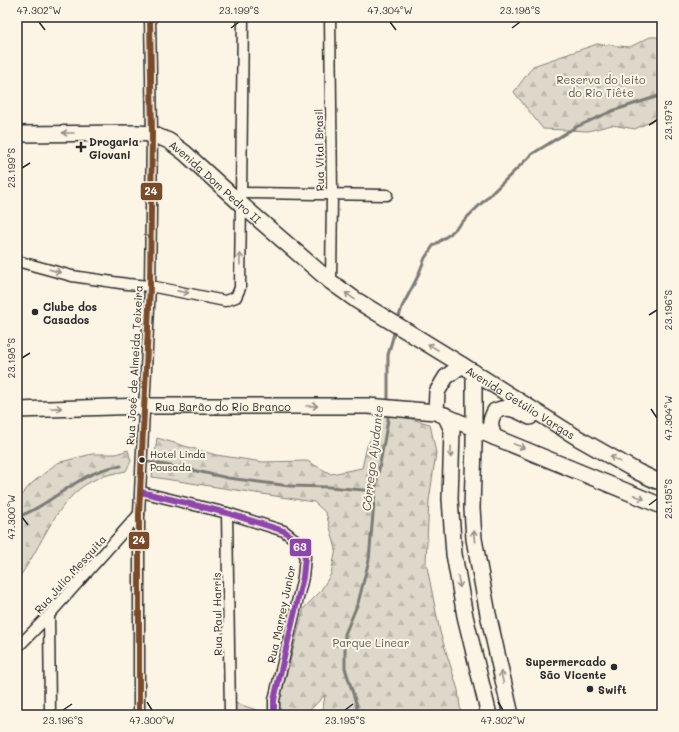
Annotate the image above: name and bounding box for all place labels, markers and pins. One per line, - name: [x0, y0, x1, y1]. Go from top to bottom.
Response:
- place label: Drogaria Giovani: [89, 134, 139, 162]
- marker: Drogaria Giovani: [76, 142, 86, 152]
- place label: Clube dos Casados: [43, 299, 98, 327]
- marker: Clube dos Casados: [30, 307, 40, 317]
- place label: Hotel Linda Pousada: [150, 447, 206, 474]
- marker: Hotel Linda Pousada: [137, 455, 147, 465]
- place label: Supermercado São Vicente: [526, 654, 606, 682]
- marker: Supermercado São Vicente: [609, 662, 619, 672]
- place label: Swift: [598, 682, 627, 697]
- marker: Swift: [585, 684, 595, 694]

